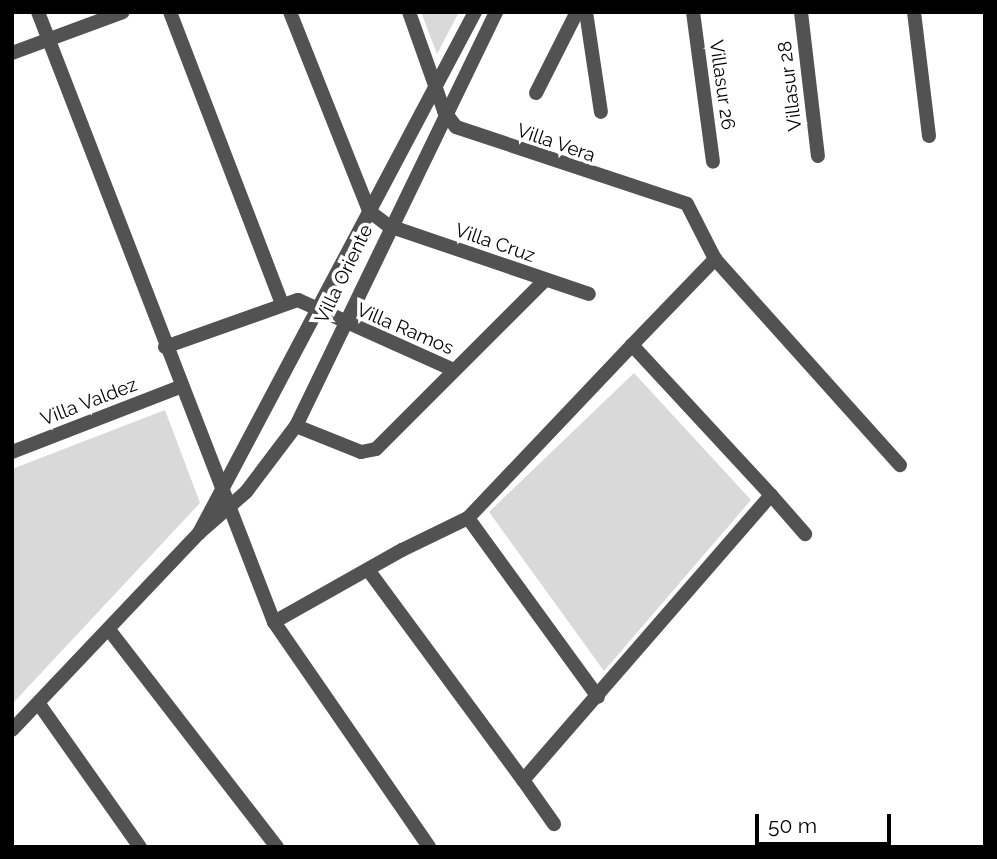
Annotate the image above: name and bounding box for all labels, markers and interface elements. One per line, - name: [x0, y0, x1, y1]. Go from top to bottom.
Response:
- street label: Villasur 26: [704, 38, 740, 132]
- street label: Villasur 28: [773, 40, 807, 132]
- street label: Villa Vera: [513, 119, 599, 167]
- street label: Villa Cruz: [452, 219, 538, 267]
- street label: Villa Oriente: [310, 221, 378, 327]
- street label: Villa Ramos: [353, 298, 457, 360]
- street label: Villa Valdez: [37, 373, 141, 431]
- scale bar: [759, 800, 895, 844]
- text: 50 m: [768, 813, 817, 838]

